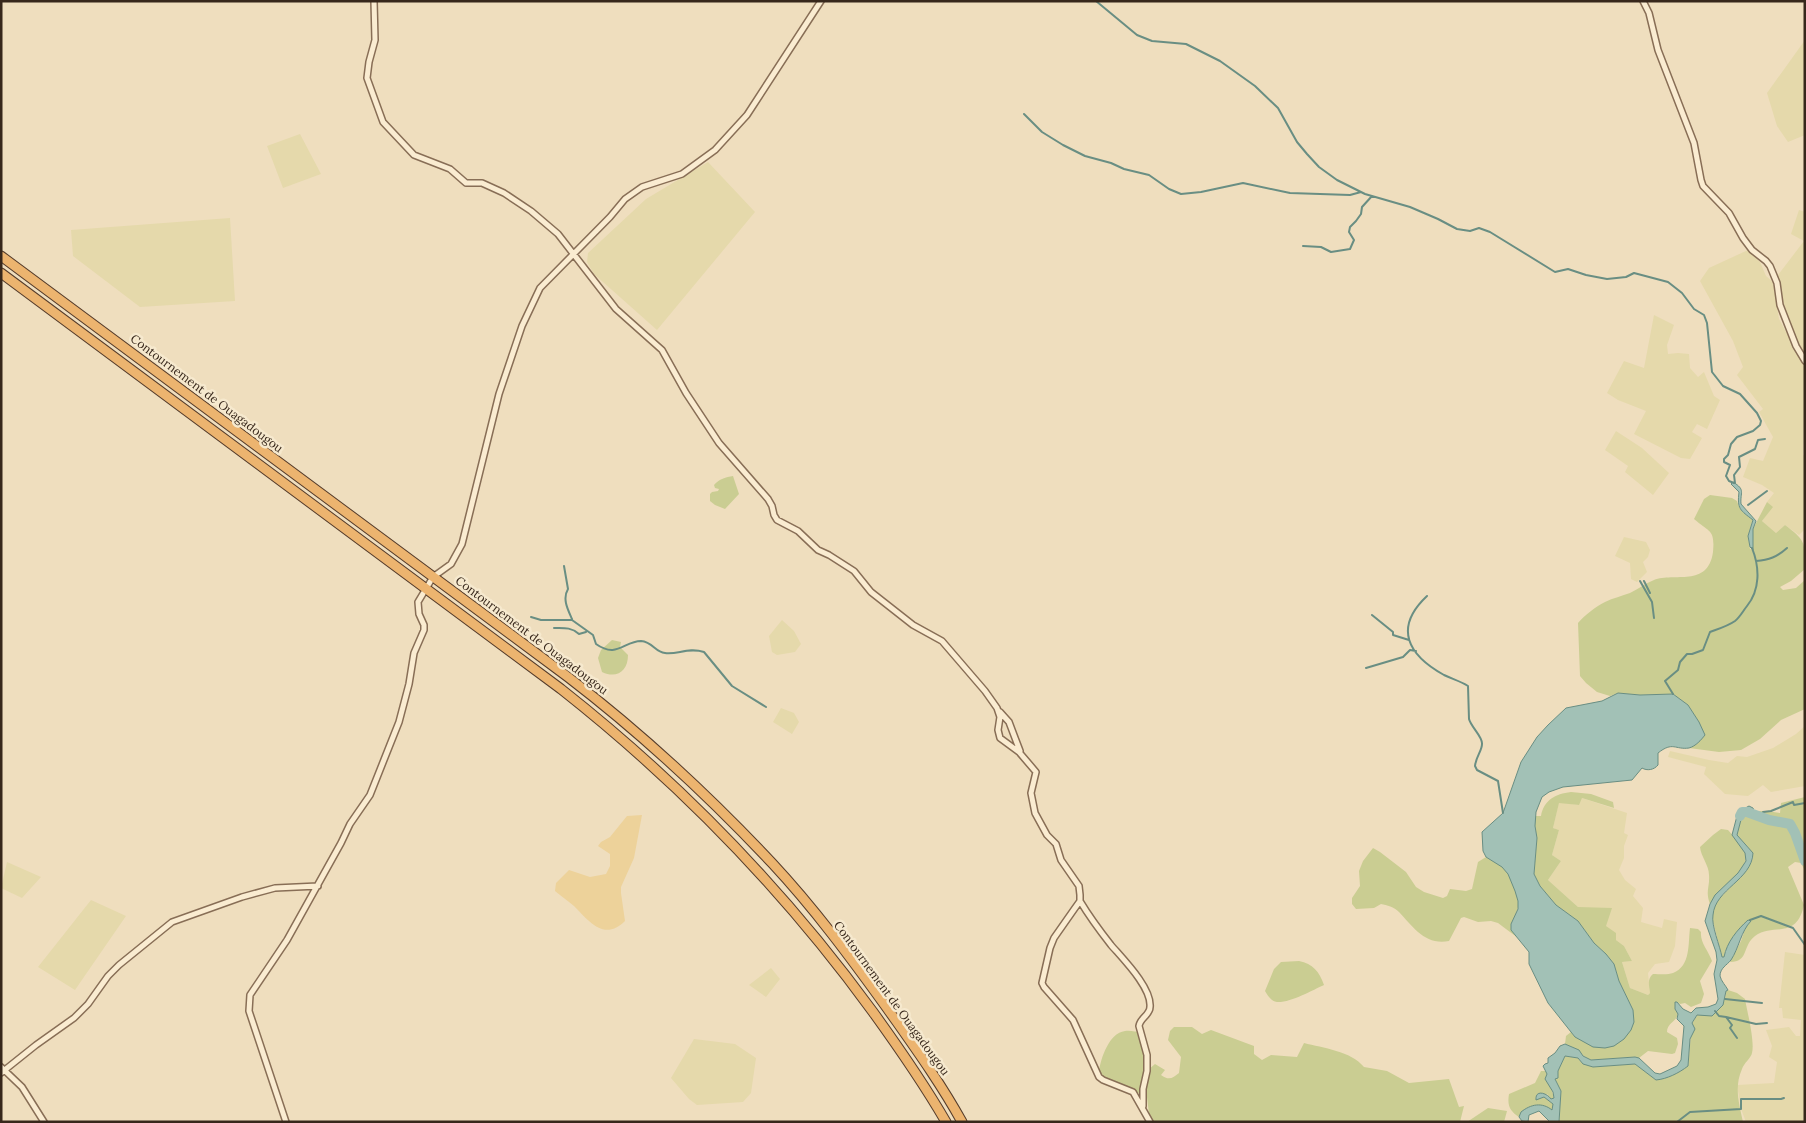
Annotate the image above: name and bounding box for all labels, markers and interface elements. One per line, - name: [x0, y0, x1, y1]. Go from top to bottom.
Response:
- street label: Contournement de Ouagadougou: [128, 331, 286, 455]
- street label: Contournement de Ouagadougou: [453, 573, 611, 697]
- street label: Contournement de Ouagadougou: [831, 918, 953, 1078]

